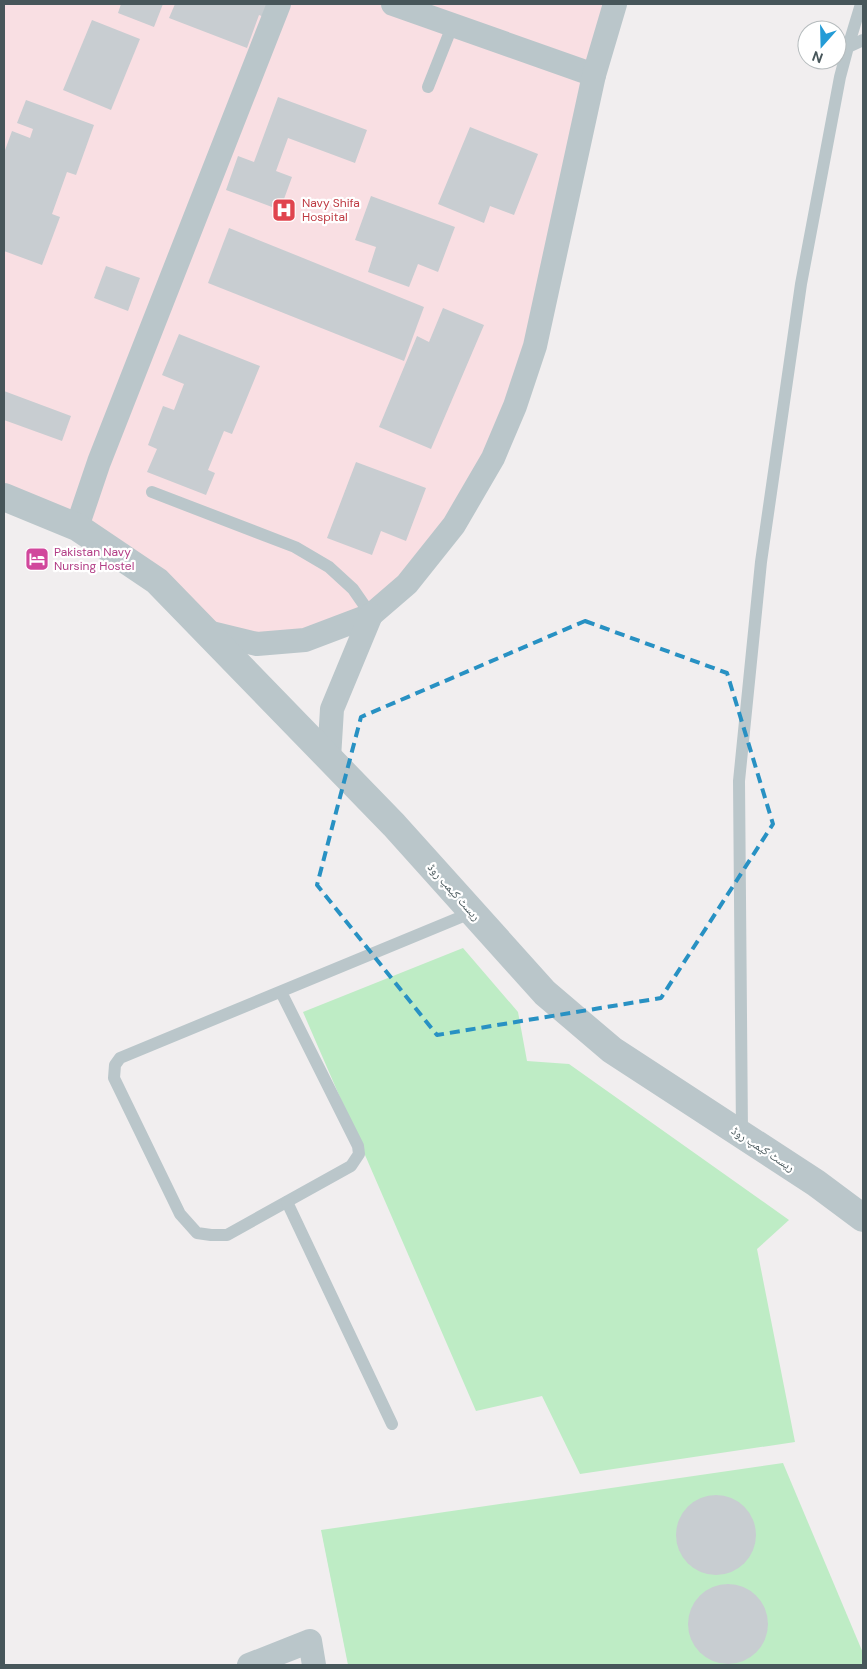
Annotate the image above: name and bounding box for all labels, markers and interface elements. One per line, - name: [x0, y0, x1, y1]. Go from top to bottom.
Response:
- north arrow: [797, 20, 847, 70]
- text: N: [810, 47, 825, 67]
- place label: Navy Shifa Hospital: [302, 195, 360, 225]
- hospital icon: Navy Shifa Hospital: [271, 197, 297, 223]
- place label: Pakistan Navy Nursing Hostel: [54, 544, 134, 574]
- hotel icon: Pakistan Navy Nursing Hostel: [24, 546, 50, 572]
- street label: ریسٹ کیمپ روڈ: [424, 860, 484, 924]
- street label: ریسٹ کیمپ روڈ: [728, 1123, 798, 1176]

